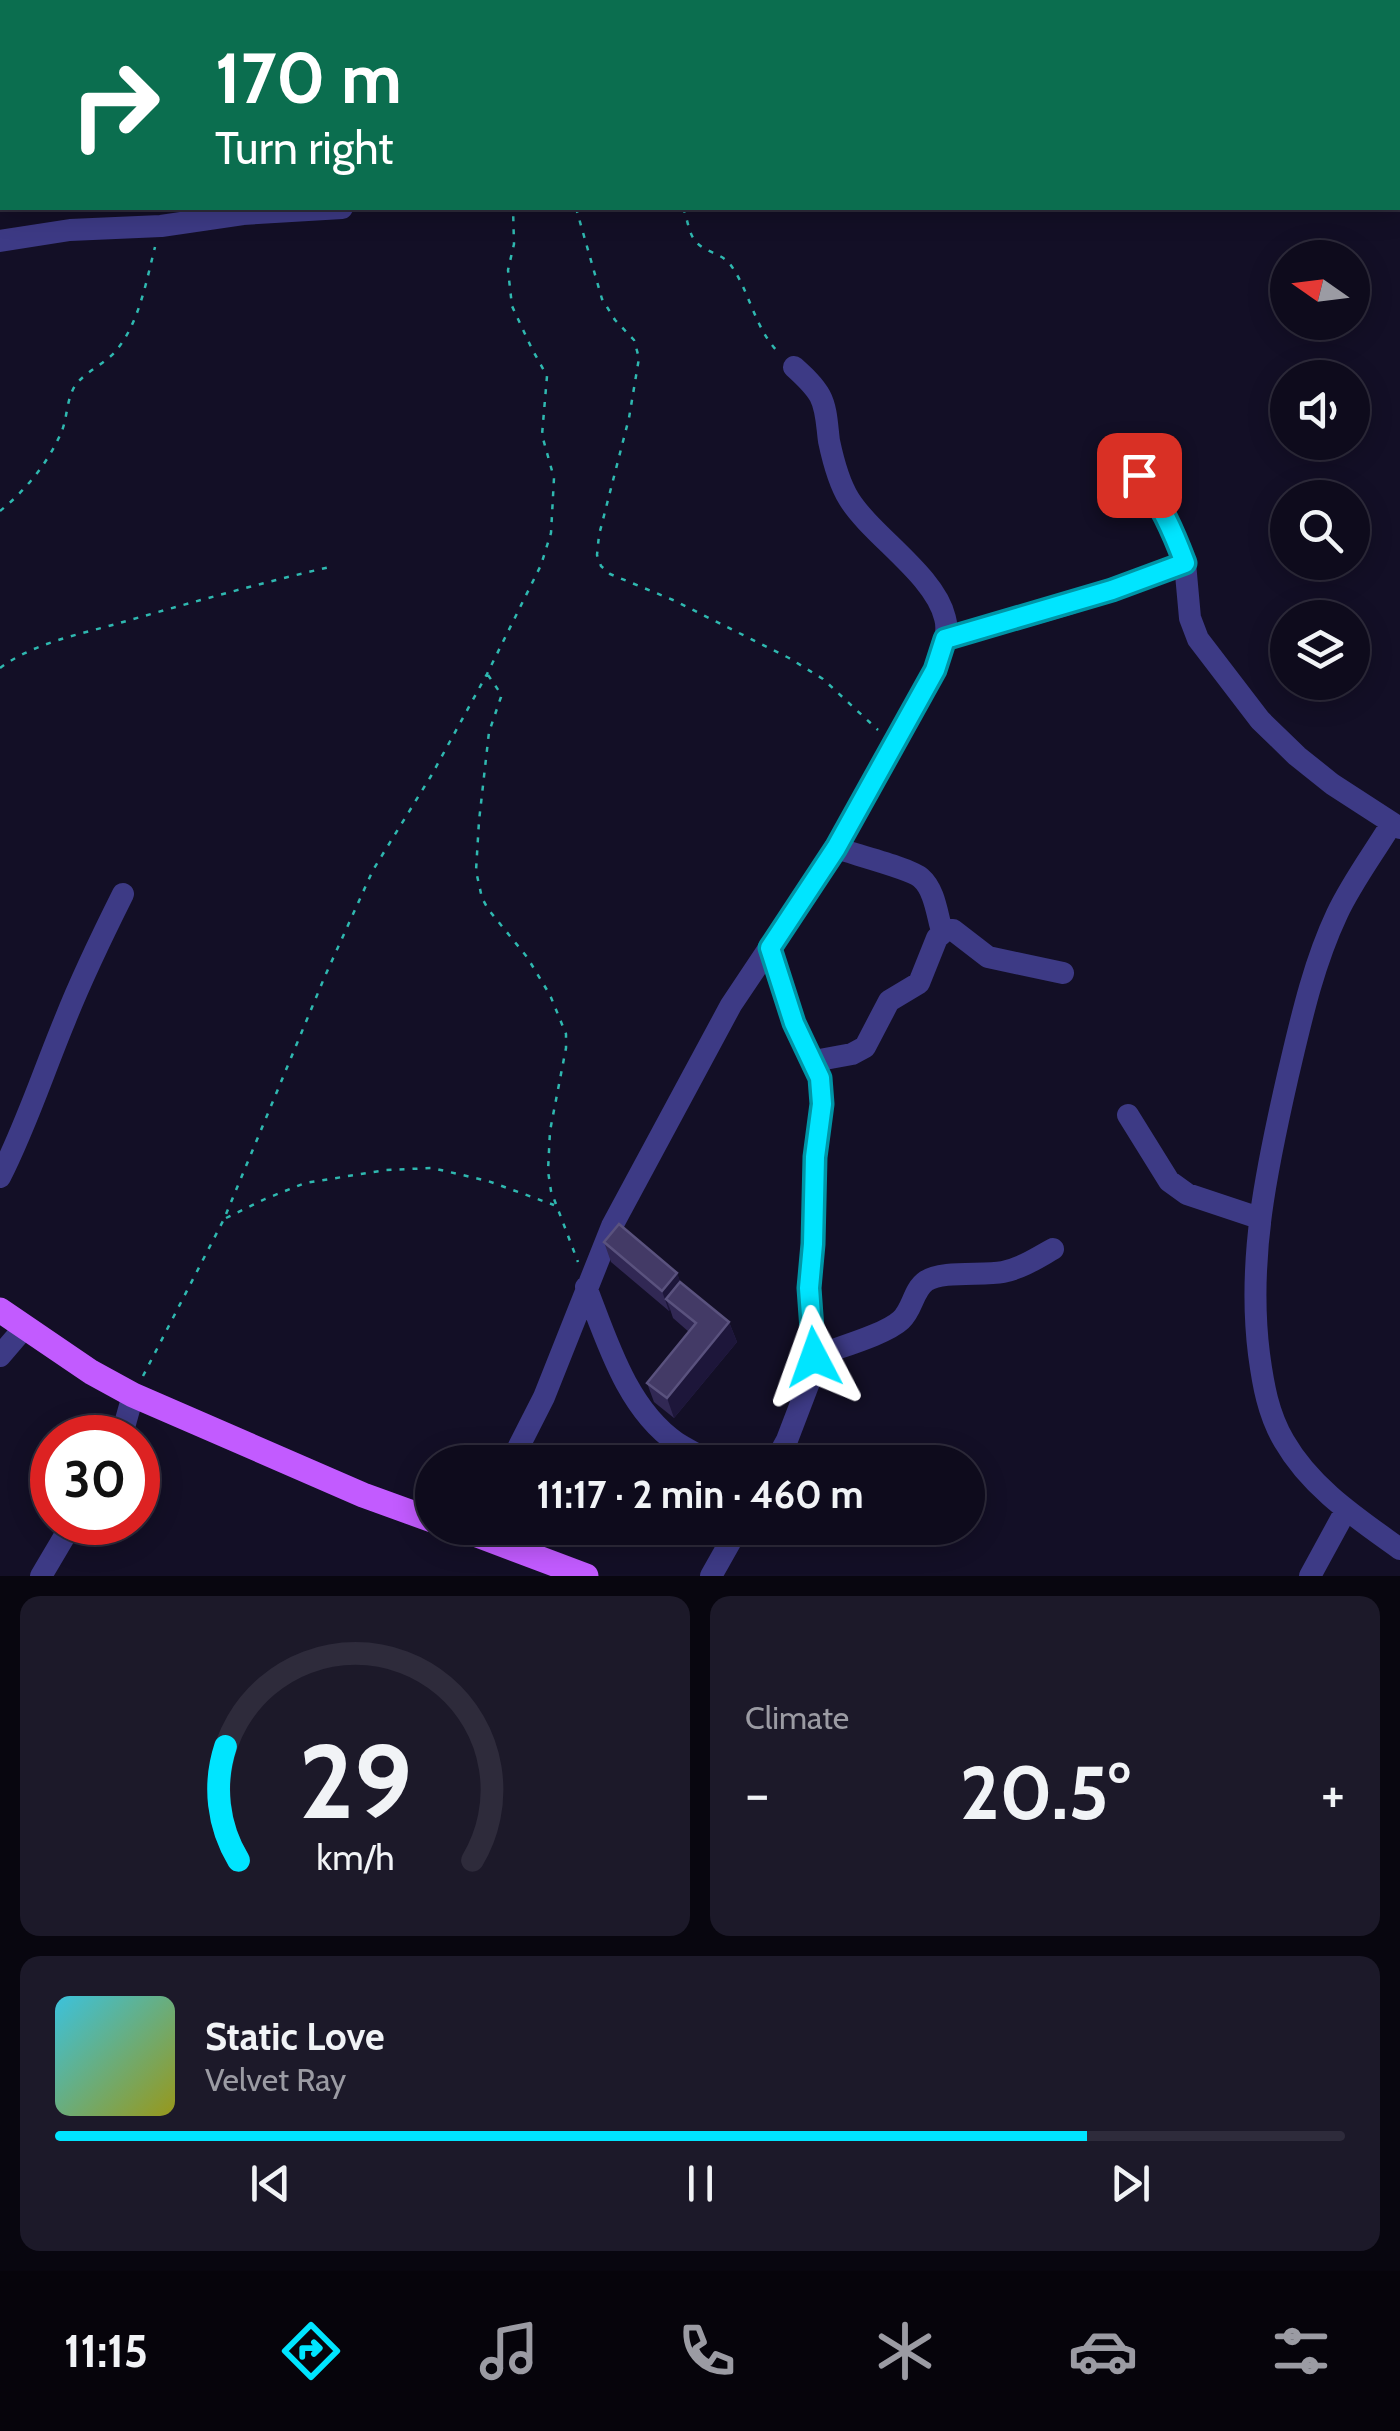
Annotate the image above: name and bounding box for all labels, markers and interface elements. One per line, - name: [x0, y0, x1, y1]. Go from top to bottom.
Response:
- text: 170 m: [215, 35, 402, 121]
- icon: right: [50, 40, 180, 170]
- text: Turn right: [215, 121, 394, 175]
- north arrow: [1270, 240, 1370, 340]
- map controls: [1270, 240, 1370, 700]
- button: sound: [1270, 360, 1370, 460]
- pin: [1097, 433, 1182, 518]
- icon: arrive: [1112, 448, 1167, 503]
- button: search: [1270, 480, 1370, 580]
- button: layers: [1270, 600, 1370, 700]
- position arrow: [762, 1305, 866, 1409]
- speed limit sign: 30: [30, 1415, 160, 1545]
- text: 11:17 · 2 min · 460 m: [537, 1471, 863, 1518]
- text: Climate: [745, 1698, 849, 1737]
- text: 29: [298, 1718, 412, 1844]
- text: 20.5°: [960, 1747, 1130, 1838]
- text: −: [745, 1760, 769, 1827]
- text: +: [1321, 1760, 1345, 1827]
- text: km/h: [316, 1836, 394, 1879]
- text: Static Love: [205, 2013, 384, 2060]
- text: Velvet Ray: [205, 2060, 346, 2099]
- icon: previous: [243, 2156, 298, 2211]
- icon: pause: [673, 2156, 728, 2211]
- icon: next: [1103, 2156, 1158, 2211]
- icon: directions: [276, 2316, 346, 2386]
- icon: music: [474, 2316, 544, 2386]
- icon: phone: [672, 2316, 742, 2386]
- icon: climate: [870, 2316, 940, 2386]
- icon: car: [1068, 2316, 1138, 2386]
- icon: filters: [1266, 2316, 1336, 2386]
- text: 11:15: [64, 2324, 148, 2378]

